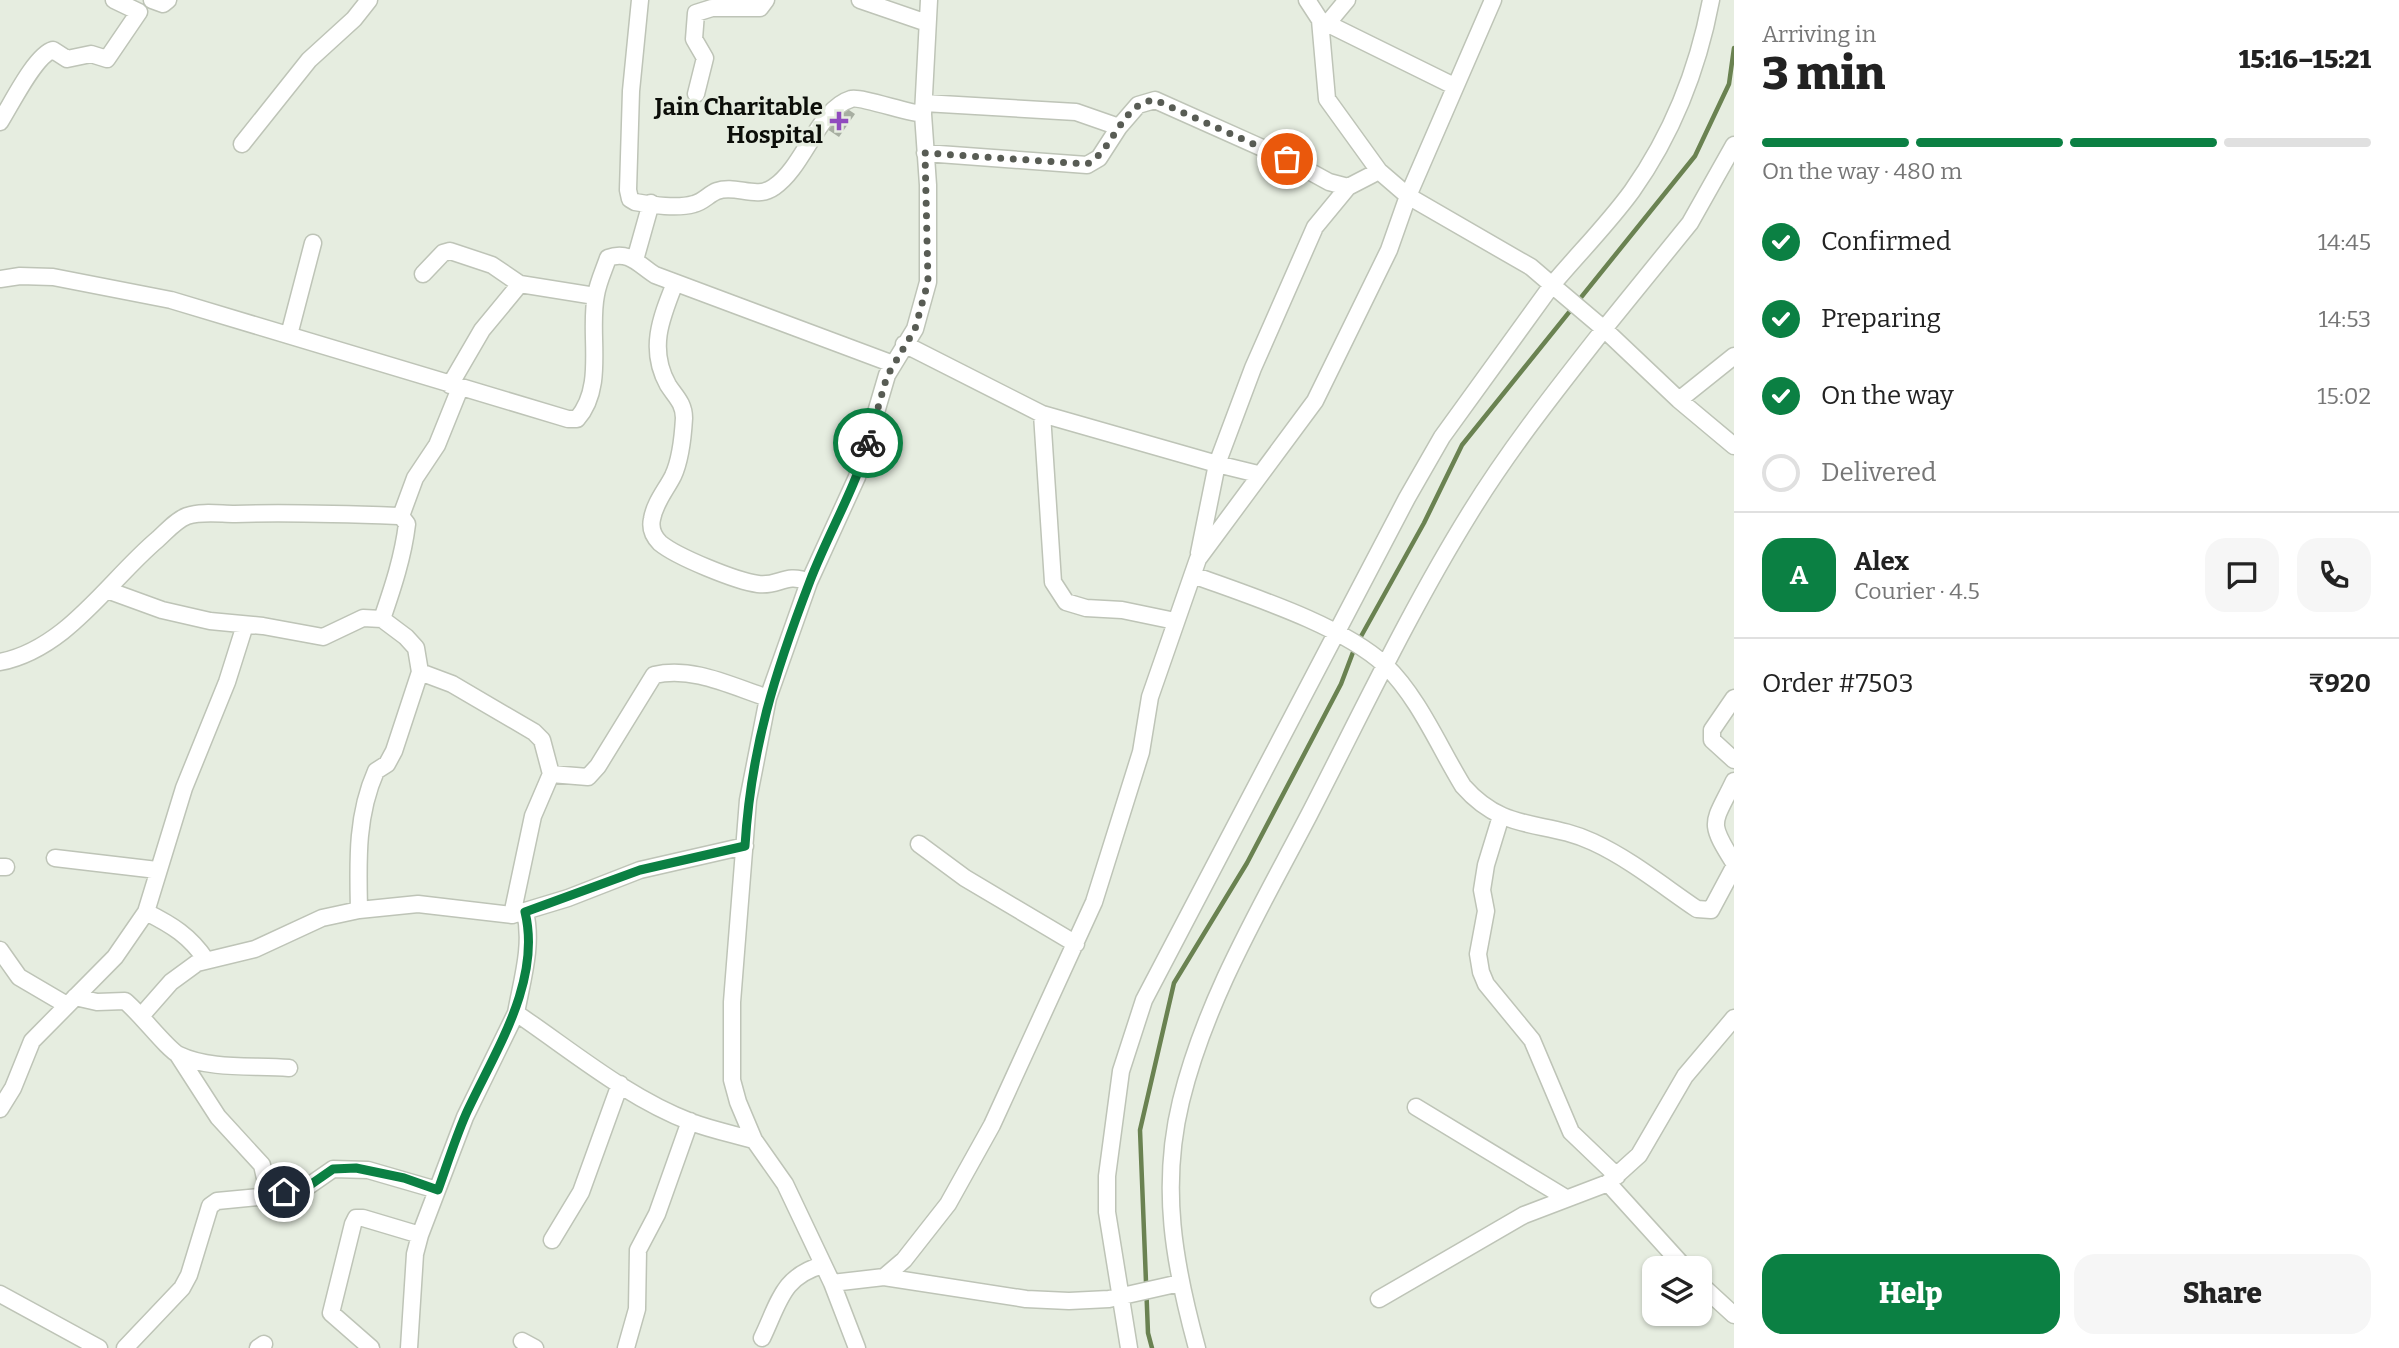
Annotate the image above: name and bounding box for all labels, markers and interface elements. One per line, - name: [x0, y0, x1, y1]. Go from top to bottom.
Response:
- text: Arriving in: [1762, 20, 1876, 48]
- text: 15:16–15:21: [2239, 44, 2371, 75]
- text: 3 min: [1762, 46, 1885, 101]
- place label: Jain Charitable Hospital: [653, 93, 824, 149]
- marker: Jain Charitable Hospital: [829, 111, 849, 131]
- pin: [1257, 129, 1317, 189]
- icon: bag: [1268, 140, 1306, 178]
- text: On the way · 480 m: [1762, 157, 1962, 185]
- icon: check: [1762, 223, 1800, 261]
- text: Confirmed: [1821, 226, 1951, 257]
- text: 14:45: [2318, 228, 2371, 256]
- icon: check: [1762, 300, 1800, 338]
- text: Preparing: [1821, 303, 1941, 334]
- text: 14:53: [2319, 305, 2371, 333]
- icon: check: [1762, 377, 1800, 415]
- text: On the way: [1821, 380, 1954, 411]
- text: 15:02: [2317, 382, 2371, 410]
- courier: [833, 408, 903, 478]
- icon: bike: [849, 424, 887, 462]
- text: Delivered: [1821, 457, 1936, 488]
- button: chat: [2205, 538, 2279, 612]
- button: phone: [2297, 538, 2371, 612]
- text: Alex: [1854, 546, 1909, 577]
- text: A: [1790, 560, 1808, 591]
- text: Courier · 4.5: [1854, 577, 1980, 605]
- text: Order #7503: [1762, 668, 1914, 699]
- text: ₹920: [2308, 668, 2371, 699]
- pin: [254, 1162, 314, 1222]
- icon: home: [265, 1173, 303, 1211]
- button: Help: [1762, 1254, 2060, 1334]
- button: Share: [2074, 1254, 2371, 1334]
- map controls: [1642, 1256, 1712, 1326]
- button: layers: [1642, 1256, 1712, 1326]

